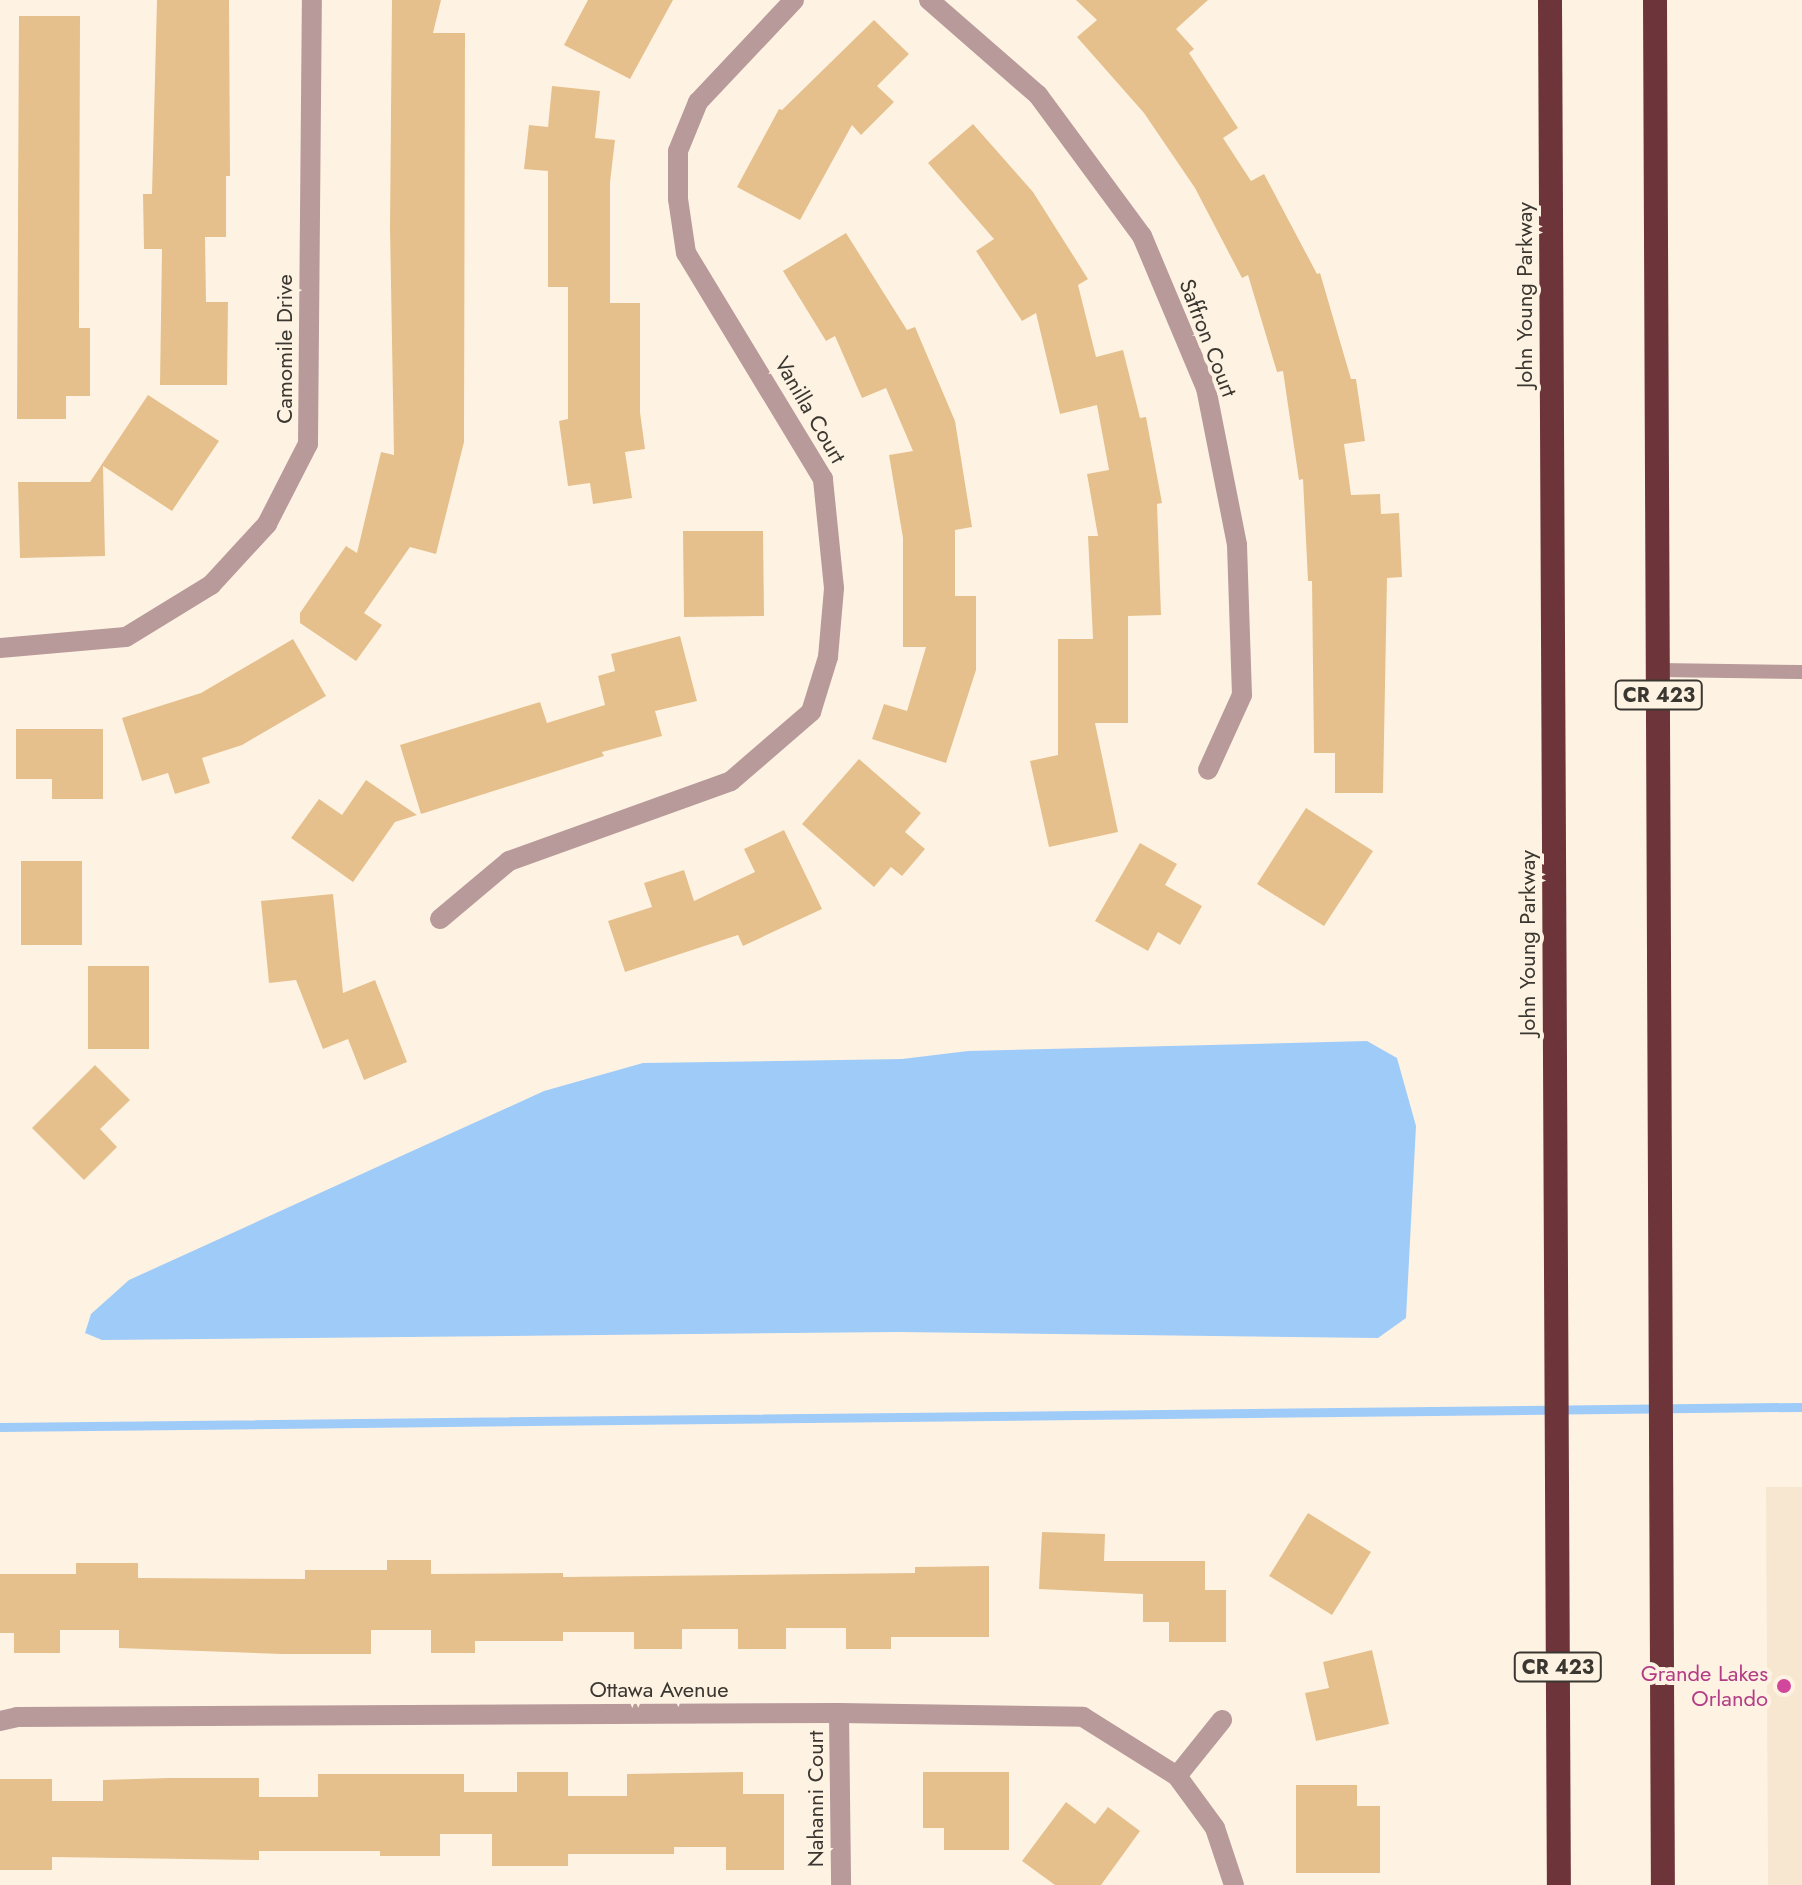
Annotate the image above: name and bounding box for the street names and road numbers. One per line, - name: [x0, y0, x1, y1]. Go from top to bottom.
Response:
- street label: John Young Parkway: [1512, 202, 1538, 388]
- street label: Camomile Drive: [272, 274, 298, 424]
- street label: Saffron Court: [1173, 275, 1243, 401]
- street label: Vanilla Court: [769, 352, 851, 468]
- road number: CR 423: [1613, 679, 1705, 711]
- street label: John Young Parkway: [1515, 850, 1541, 1036]
- road number: CR 423: [1512, 1651, 1604, 1683]
- street label: Ottawa Avenue: [589, 1677, 729, 1703]
- street label: Nahanni Court: [803, 1731, 829, 1867]

